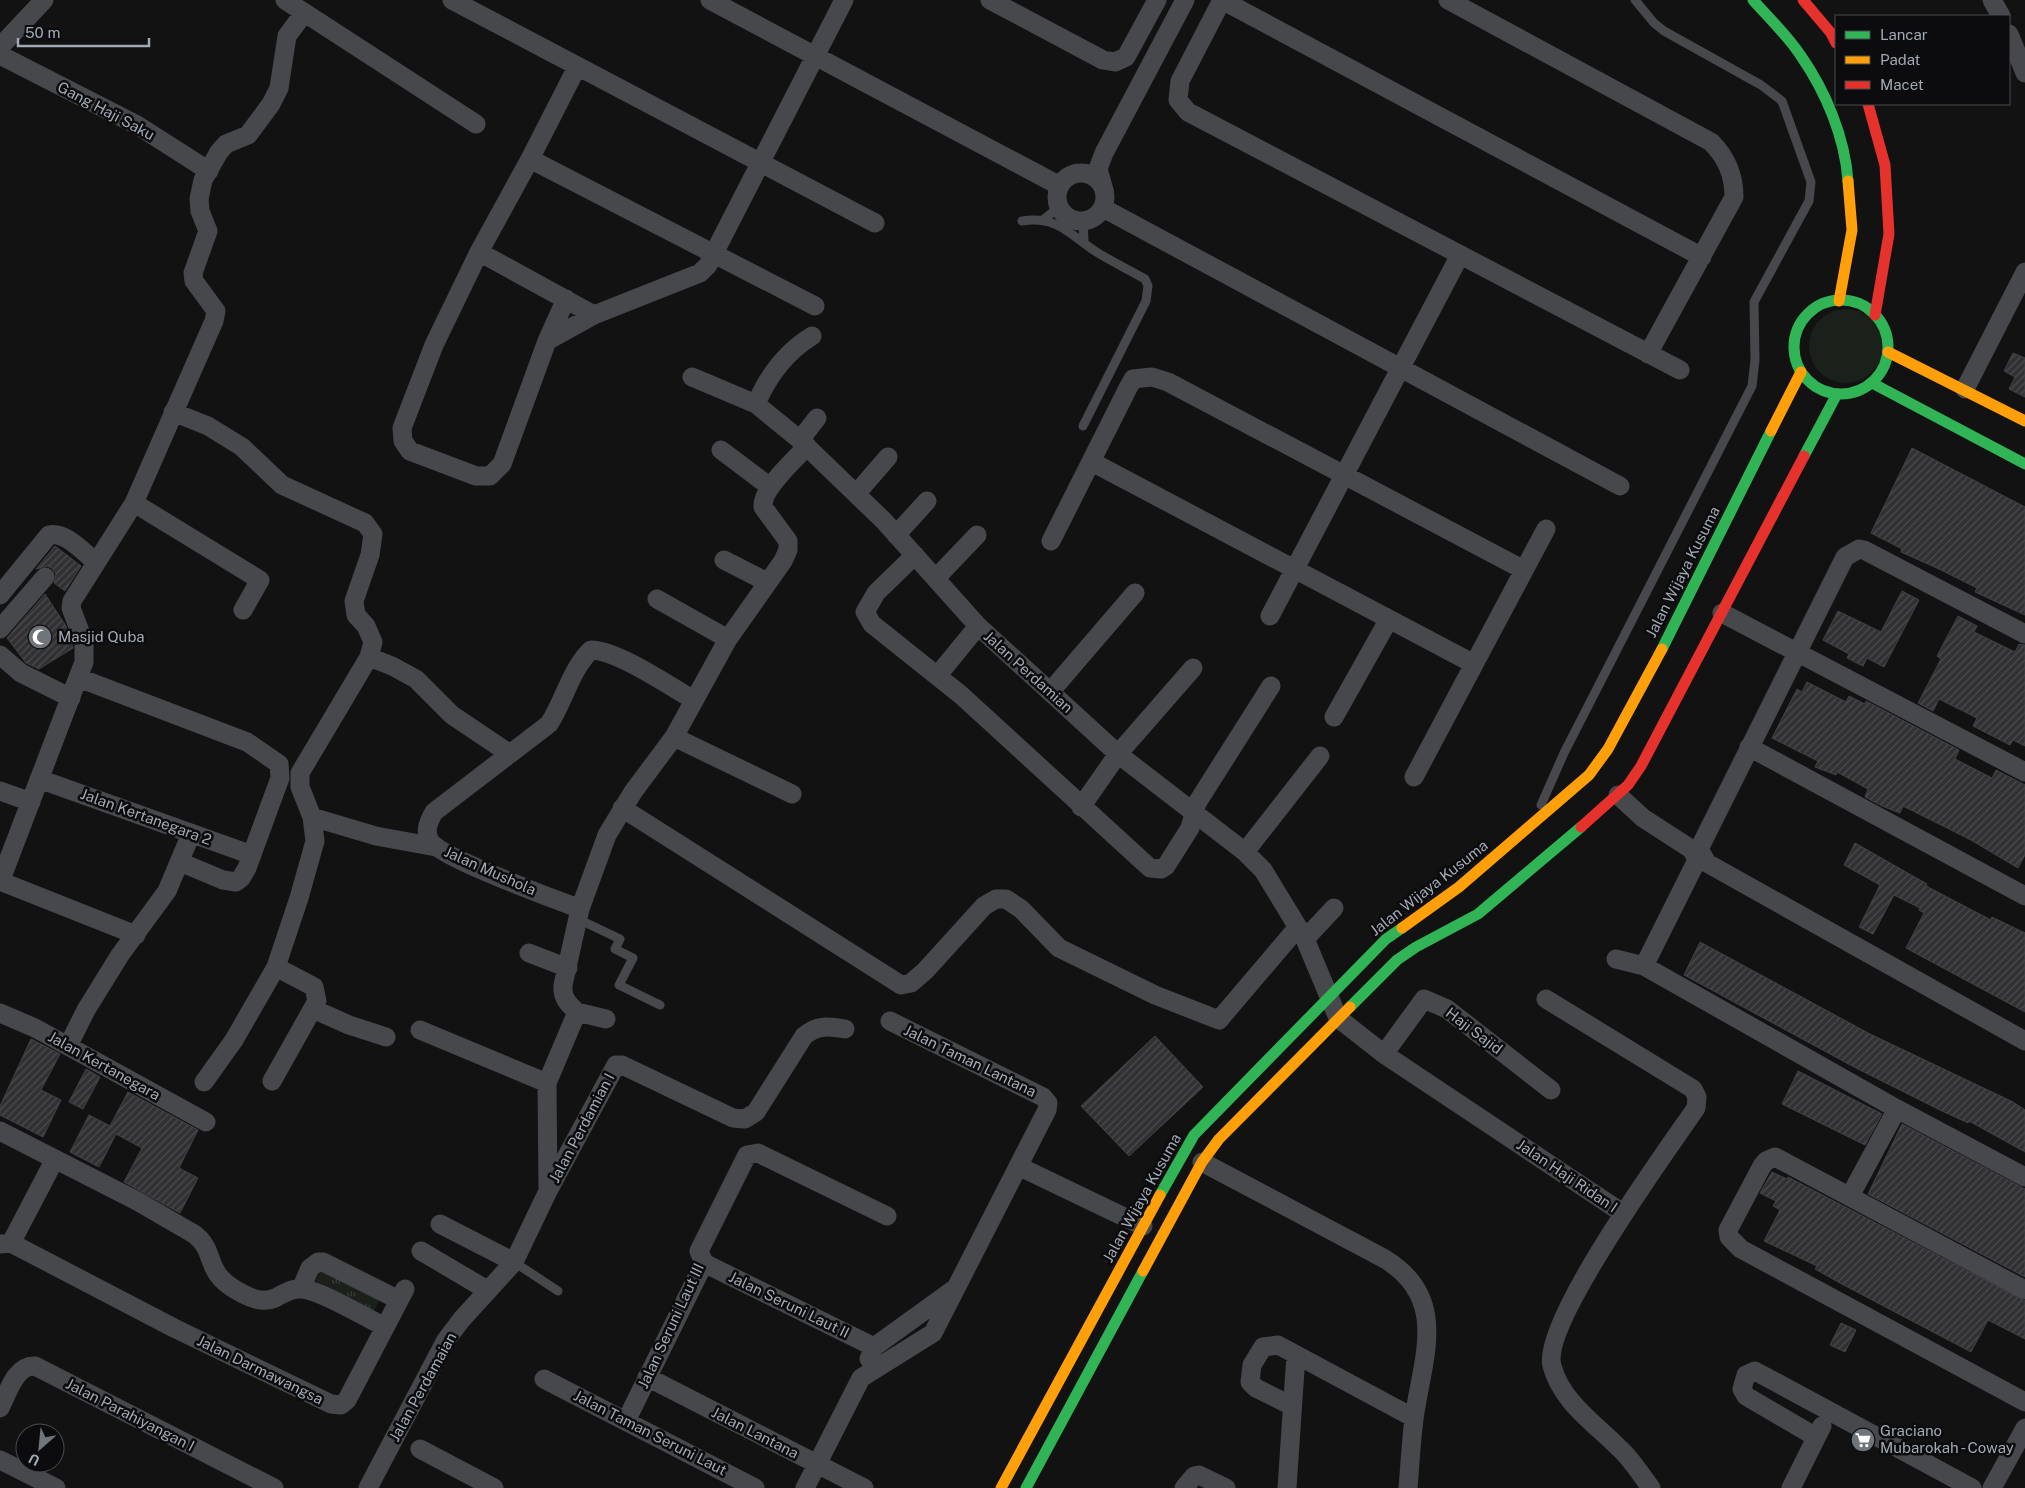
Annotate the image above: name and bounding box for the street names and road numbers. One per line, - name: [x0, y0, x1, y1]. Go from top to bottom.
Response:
- street label: Gang Haji Saku: [55, 78, 158, 143]
- street label: Jalan Wijaya Kusuma: [1642, 503, 1723, 640]
- street label: Jalan Perdamian: [980, 627, 1076, 716]
- street label: Jalan Kertanegara 2: [78, 785, 214, 848]
- street label: Jalan Wijaya Kusuma: [1366, 836, 1491, 939]
- street label: Jalan Mushola: [442, 843, 539, 898]
- street label: Haji Sajid: [1443, 1004, 1506, 1057]
- street label: Jalan Taman Lantana: [901, 1021, 1039, 1100]
- street label: Jalan Kertanegara: [45, 1028, 163, 1103]
- street label: Jalan Perdamian I: [546, 1070, 618, 1185]
- street label: Jalan Wijaya Kusuma: [1099, 1130, 1184, 1265]
- street label: Jalan Haji Ridan I: [1514, 1136, 1621, 1216]
- street label: Jalan Seruni Laut III: [634, 1261, 707, 1391]
- street label: Jalan Seruni Laut II: [726, 1268, 852, 1341]
- street label: Jalan Perdamaian: [386, 1329, 460, 1444]
- street label: Jalan Darmawangsa: [194, 1332, 326, 1407]
- street label: Jalan Parahiyangan I: [63, 1375, 197, 1454]
- street label: Jalan Taman Seruni Laut: [571, 1386, 730, 1479]
- street label: Jalan Lantana: [709, 1403, 802, 1462]

